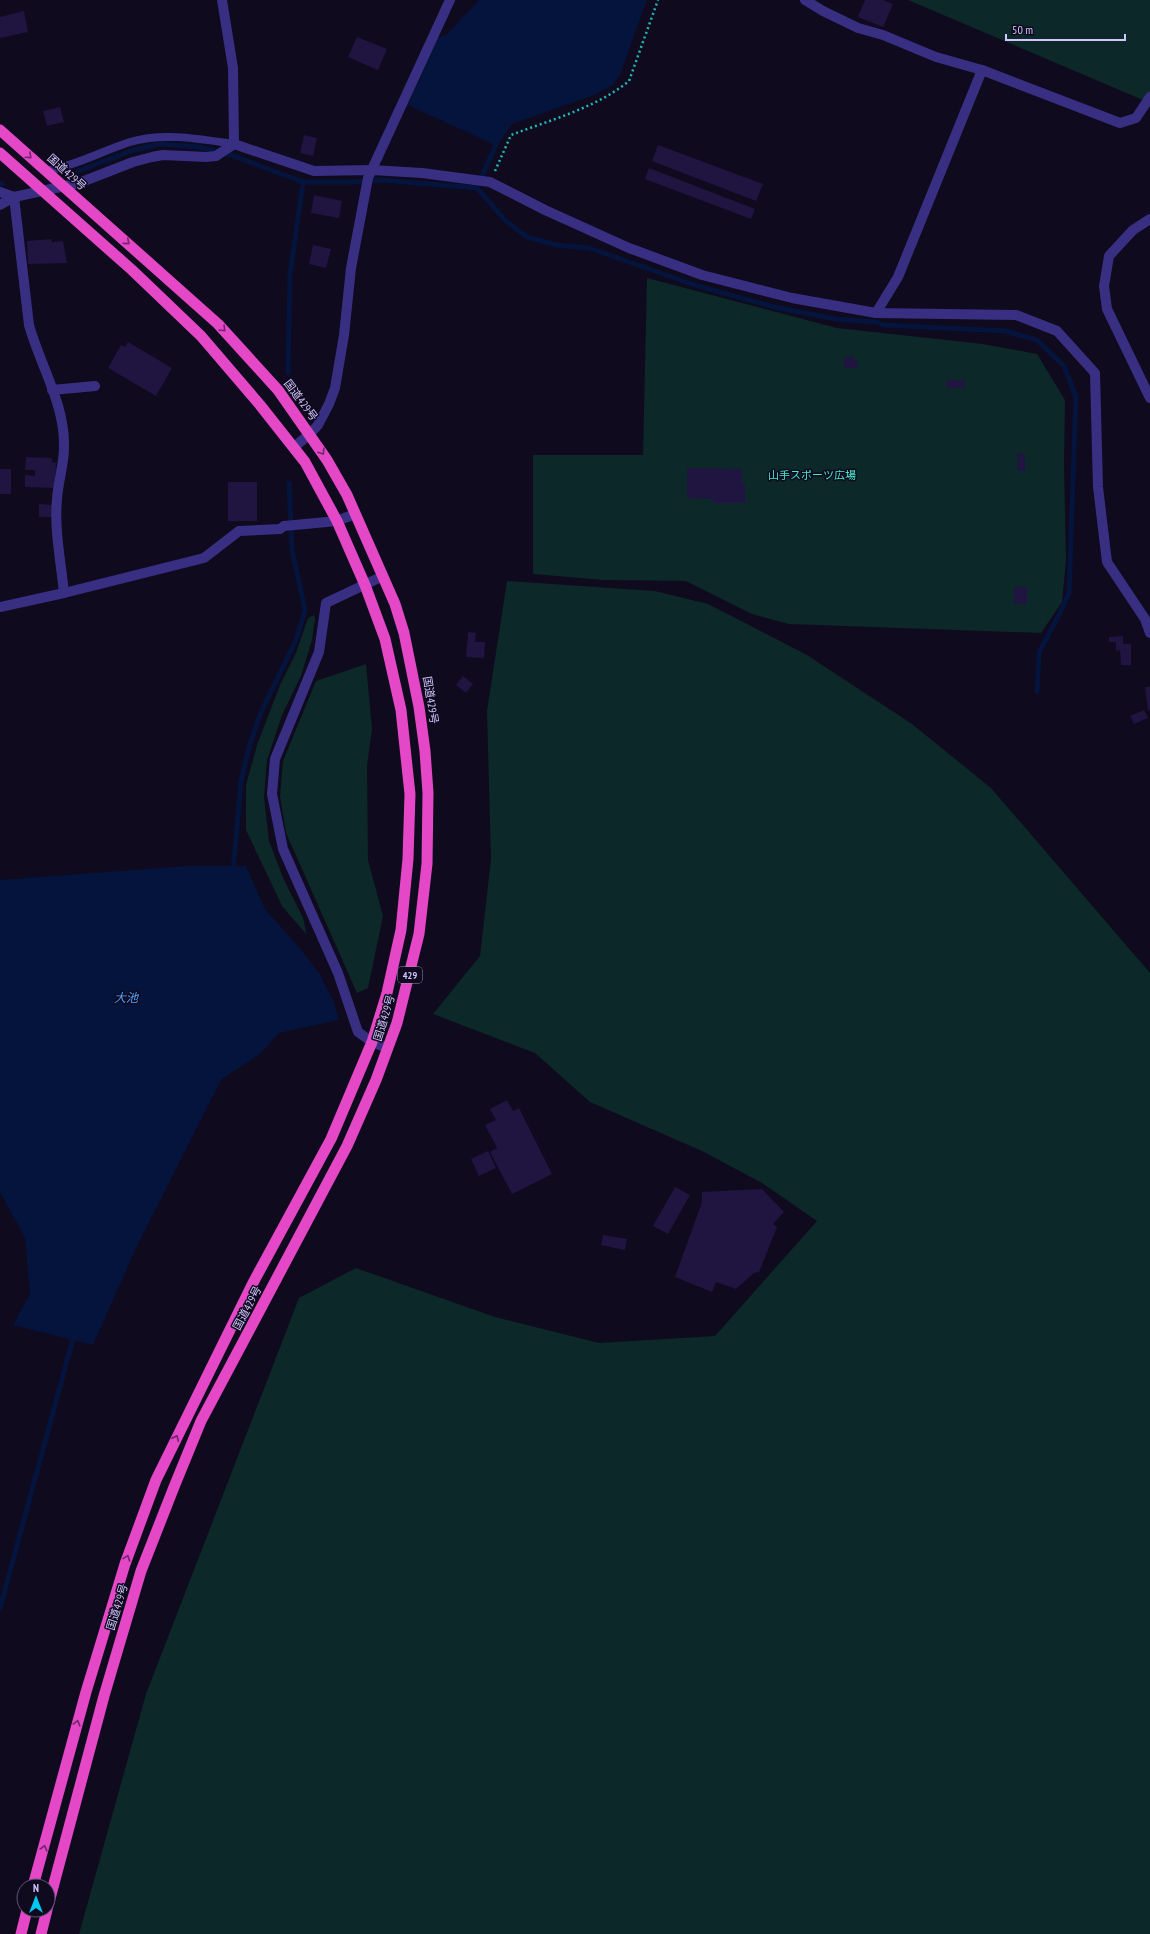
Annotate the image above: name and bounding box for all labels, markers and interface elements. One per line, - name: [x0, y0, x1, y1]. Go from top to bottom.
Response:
- scale bar: [1006, 16, 1125, 42]
- text: 50 m: [1012, 22, 1033, 37]
- one-way arrow: [24, 151, 32, 158]
- street label: 国道429号: [45, 151, 89, 193]
- one-way arrow: [122, 237, 129, 244]
- one-way arrow: [218, 324, 226, 332]
- street label: 国道429号: [281, 377, 321, 423]
- one-way arrow: [317, 448, 325, 455]
- park label: 山手スポーツ広場: [768, 468, 856, 482]
- street label: 国道429号: [420, 675, 442, 725]
- road number: 429: [398, 967, 422, 983]
- water label: 大池: [114, 990, 139, 1005]
- street label: 国道429号: [370, 993, 398, 1043]
- street label: 国道429号: [230, 1284, 264, 1332]
- one-way arrow: [171, 1435, 179, 1442]
- one-way arrow: [122, 1555, 131, 1562]
- street label: 国道429号: [103, 1582, 131, 1632]
- one-way arrow: [72, 1720, 81, 1727]
- one-way arrow: [39, 1845, 47, 1852]
- north arrow: [16, 1878, 56, 1918]
- text: N: [33, 1881, 39, 1895]

